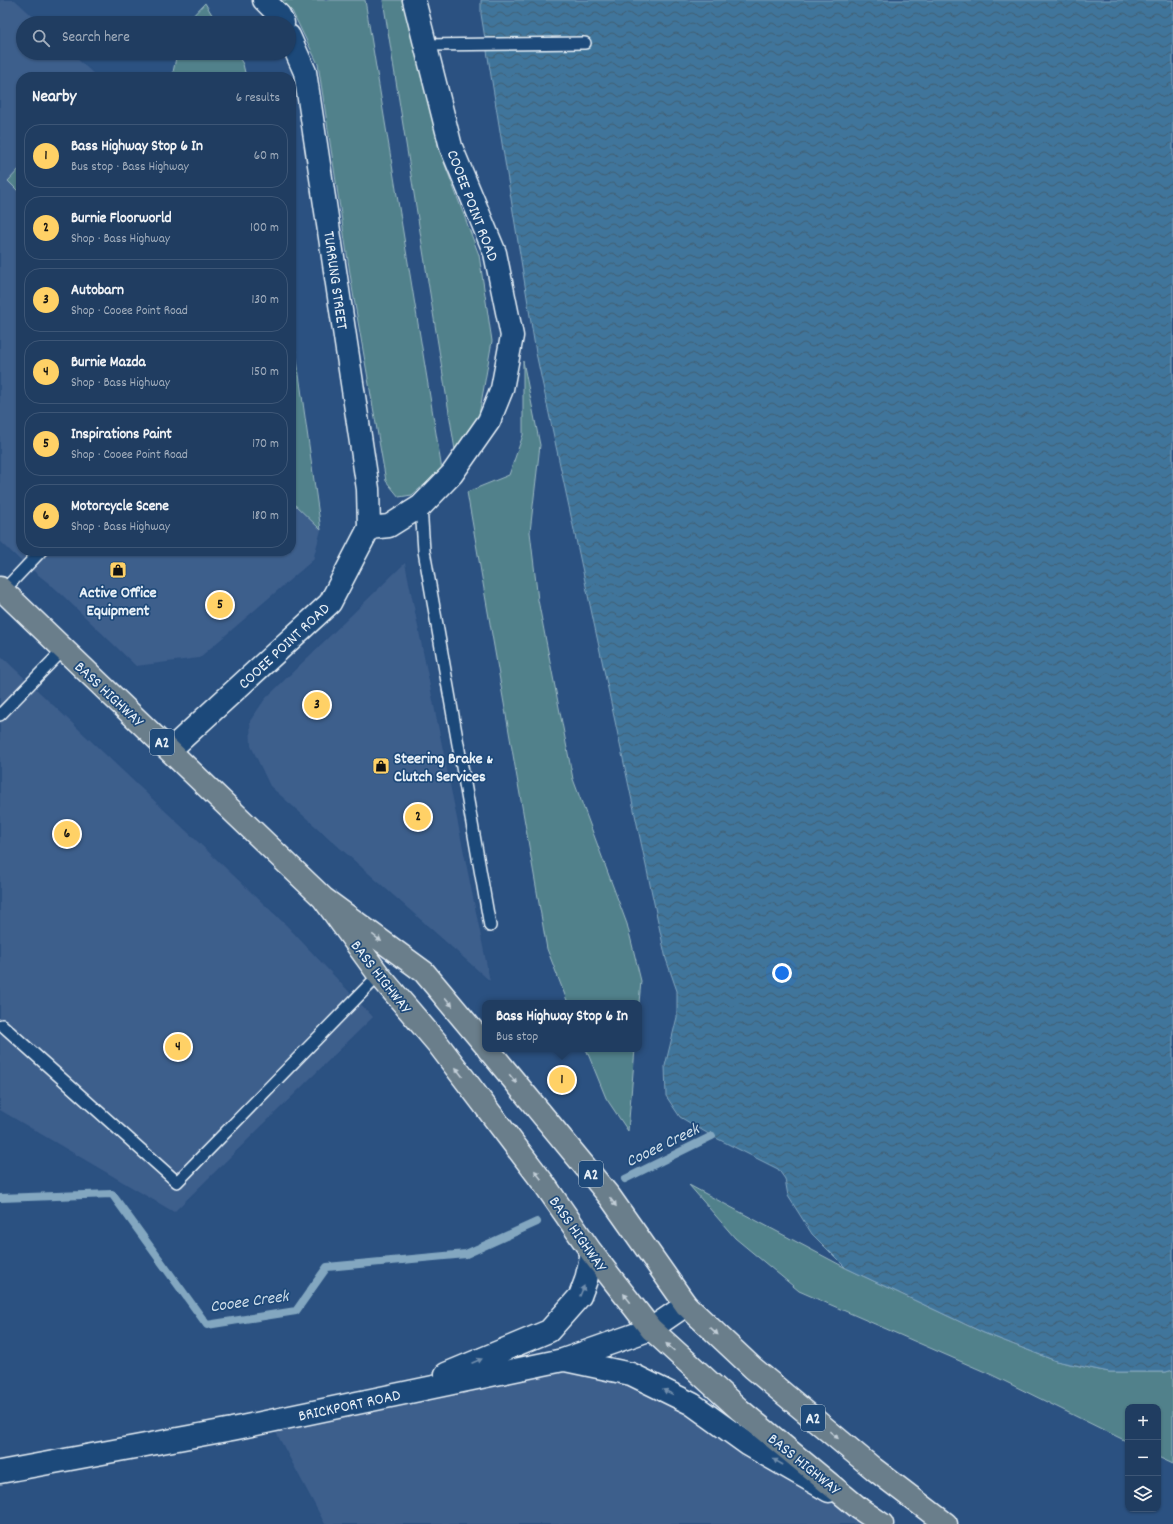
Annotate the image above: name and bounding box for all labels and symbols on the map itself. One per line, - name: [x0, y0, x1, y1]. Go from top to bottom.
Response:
- street label: COOEE POINT ROAD: [440, 147, 504, 265]
- street label: TURRUNG STREET: [316, 230, 353, 332]
- shop icon: Active Office Equipment: [108, 560, 128, 580]
- place label: Active Office Equipment: [79, 582, 157, 623]
- pin: 5: [207, 590, 233, 620]
- street label: COOEE POINT ROAD: [234, 598, 336, 695]
- street label: BASS HIGHWAY: [69, 657, 149, 734]
- pin: 3: [304, 690, 330, 720]
- road number: A2: [150, 729, 174, 755]
- place label: Steering Brake & Clutch Services: [394, 748, 493, 789]
- shop icon: Steering Brake & Clutch Services: [371, 756, 391, 776]
- pin: 2: [405, 802, 431, 832]
- pin: 6: [54, 819, 80, 849]
- one-way arrow: [372, 933, 383, 942]
- street label: BASS HIGHWAY: [344, 936, 417, 1020]
- your location: [772, 963, 792, 983]
- one-way arrow: [444, 997, 453, 1008]
- pin: 4: [165, 1032, 191, 1062]
- pin: 1: [549, 1065, 575, 1095]
- one-way arrow: [455, 1066, 463, 1077]
- one-way arrow: [509, 1074, 518, 1084]
- water label: Cooee Creek: [623, 1118, 706, 1175]
- road number: A2: [579, 1161, 603, 1187]
- one-way arrow: [534, 1169, 542, 1180]
- street label: BASS HIGHWAY: [542, 1192, 612, 1278]
- one-way arrow: [609, 1196, 617, 1207]
- water label: Cooee Creek: [209, 1285, 292, 1320]
- one-way arrow: [579, 1285, 585, 1297]
- one-way arrow: [623, 1293, 631, 1304]
- one-way arrow: [709, 1327, 720, 1336]
- one-way arrow: [665, 1342, 675, 1351]
- one-way arrow: [471, 1358, 483, 1364]
- street label: BRICKPORT ROAD: [296, 1384, 403, 1428]
- one-way arrow: [663, 1389, 674, 1396]
- road number: A2: [801, 1405, 825, 1431]
- street label: BASS HIGHWAY: [762, 1429, 845, 1502]
- one-way arrow: [828, 1431, 839, 1440]
- one-way arrow: [772, 1458, 784, 1465]

